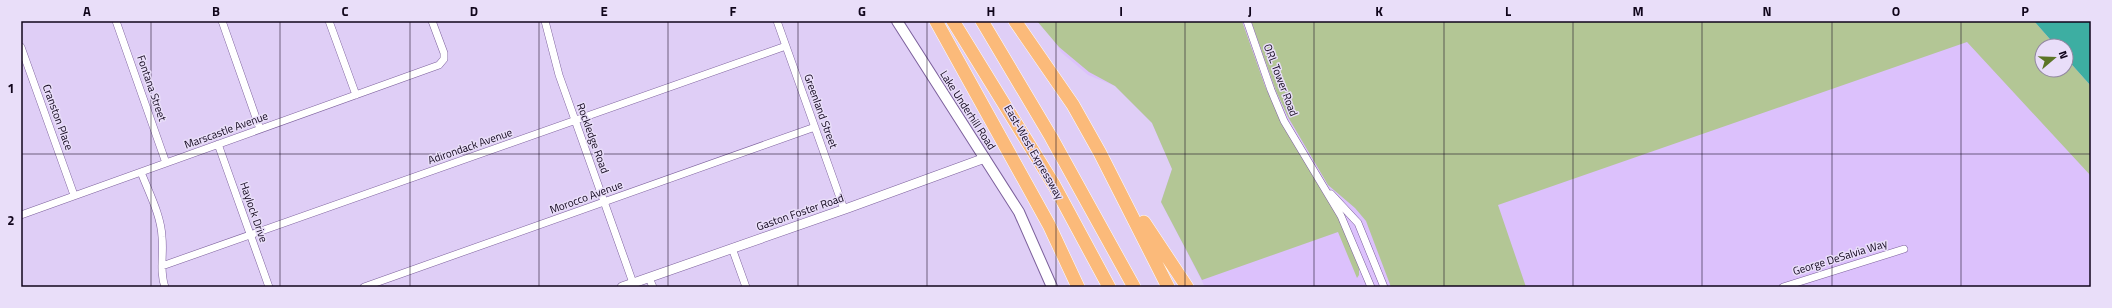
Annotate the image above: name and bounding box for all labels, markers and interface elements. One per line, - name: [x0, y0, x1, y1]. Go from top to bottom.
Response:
- text: A: [83, 1, 91, 21]
- text: B: [212, 1, 220, 21]
- text: C: [341, 1, 349, 21]
- text: D: [470, 1, 478, 21]
- text: E: [600, 1, 608, 21]
- text: F: [730, 1, 737, 21]
- text: G: [858, 1, 866, 21]
- text: H: [987, 1, 995, 21]
- text: I: [1119, 1, 1123, 21]
- text: J: [1248, 1, 1252, 21]
- text: K: [1375, 1, 1383, 21]
- text: L: [1505, 1, 1511, 21]
- text: M: [1632, 1, 1644, 21]
- text: N: [1762, 1, 1772, 21]
- text: O: [1892, 1, 1900, 21]
- text: P: [2021, 1, 2029, 21]
- north arrow: [2034, 38, 2074, 78]
- street label: ORL Tower Road: [1260, 42, 1302, 119]
- text: N: [2055, 49, 2072, 61]
- street label: Fontana Street: [133, 53, 171, 123]
- street label: Lake Underhill Road: [936, 67, 1000, 153]
- street label: Greenland Street: [800, 72, 842, 151]
- text: 1: [7, 78, 15, 98]
- street label: Cranston Place: [39, 82, 77, 153]
- street label: Rockledge Road: [573, 101, 613, 176]
- street label: East-West Expressway: [1000, 102, 1068, 203]
- street label: Marscastle Avenue: [182, 107, 270, 153]
- street label: Adirondack Avenue: [426, 124, 515, 168]
- street label: Morocco Avenue: [547, 176, 625, 218]
- street label: Haylock Drive: [236, 180, 272, 245]
- street label: Gaston Foster Road: [754, 190, 846, 234]
- text: 2: [7, 210, 15, 230]
- street label: George DeSalvia Way: [1791, 235, 1890, 279]

